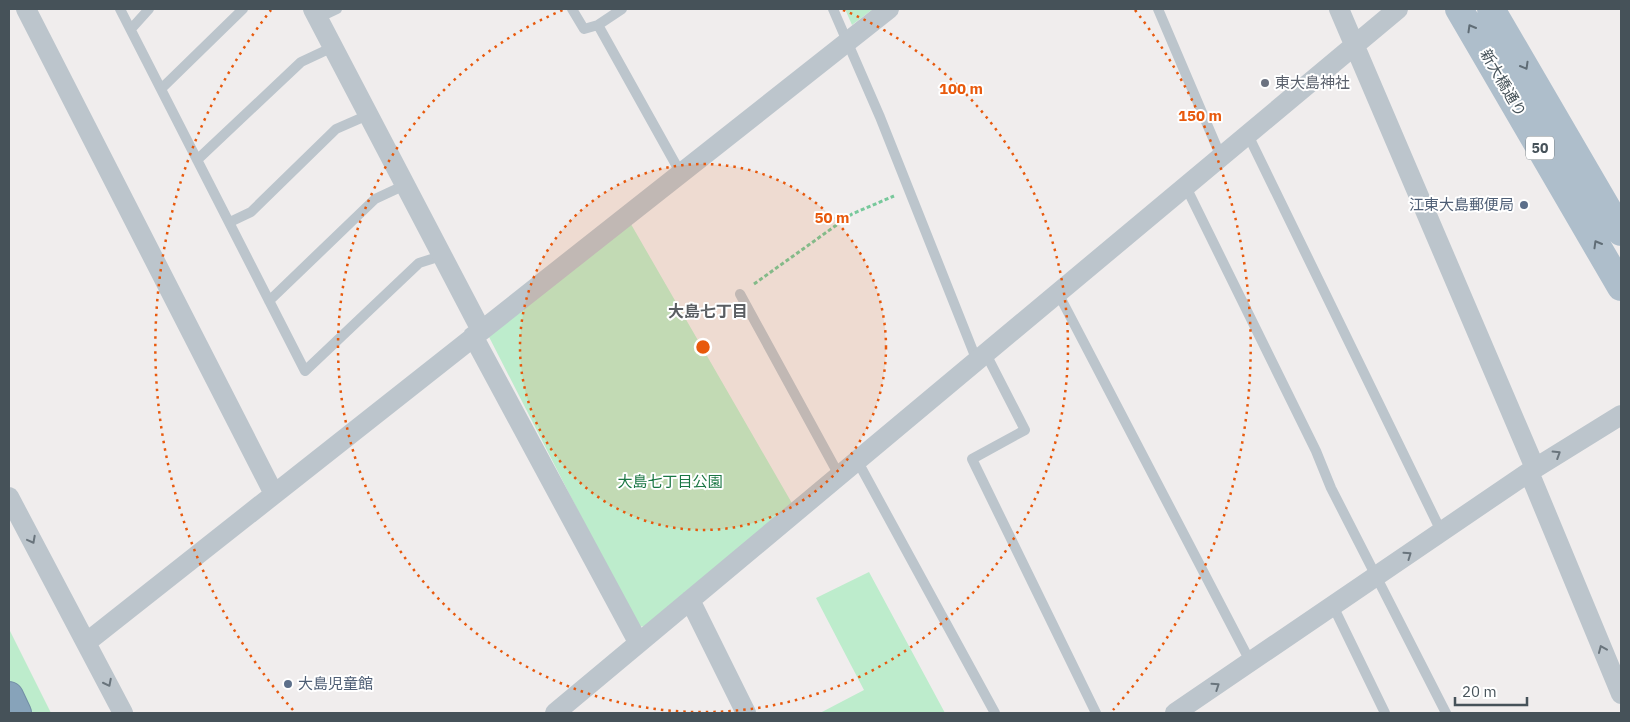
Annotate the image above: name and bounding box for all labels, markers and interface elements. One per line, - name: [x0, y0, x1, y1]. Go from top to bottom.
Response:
- one-way arrow: [1467, 25, 1477, 34]
- street label: 新大橋通り: [1476, 46, 1530, 120]
- one-way arrow: [1518, 61, 1528, 70]
- place label: 東大島神社: [1275, 73, 1350, 92]
- marker: 東大島神社: [1259, 77, 1271, 89]
- text: 100 m: [939, 79, 983, 98]
- text: 150 m: [1178, 106, 1222, 125]
- road number: 50: [1526, 136, 1554, 160]
- place label: 江東大島郵便局: [1409, 195, 1514, 214]
- marker: 江東大島郵便局: [1518, 199, 1530, 211]
- text: 50 m: [815, 208, 849, 227]
- one-way arrow: [1593, 241, 1603, 250]
- district label: 大島七丁目: [668, 301, 748, 321]
- centre of rings: [694, 338, 712, 356]
- one-way arrow: [1552, 451, 1561, 461]
- park label: 大島七丁目公園: [617, 472, 723, 491]
- one-way arrow: [26, 535, 36, 544]
- one-way arrow: [1402, 552, 1412, 561]
- one-way arrow: [1598, 645, 1609, 654]
- place label: 大島児童館: [298, 674, 373, 693]
- scale bar: [1455, 674, 1528, 706]
- one-way arrow: [102, 678, 112, 687]
- marker: 大島児童館: [282, 678, 294, 690]
- text: 20 m: [1462, 682, 1497, 701]
- one-way arrow: [1210, 683, 1220, 692]

